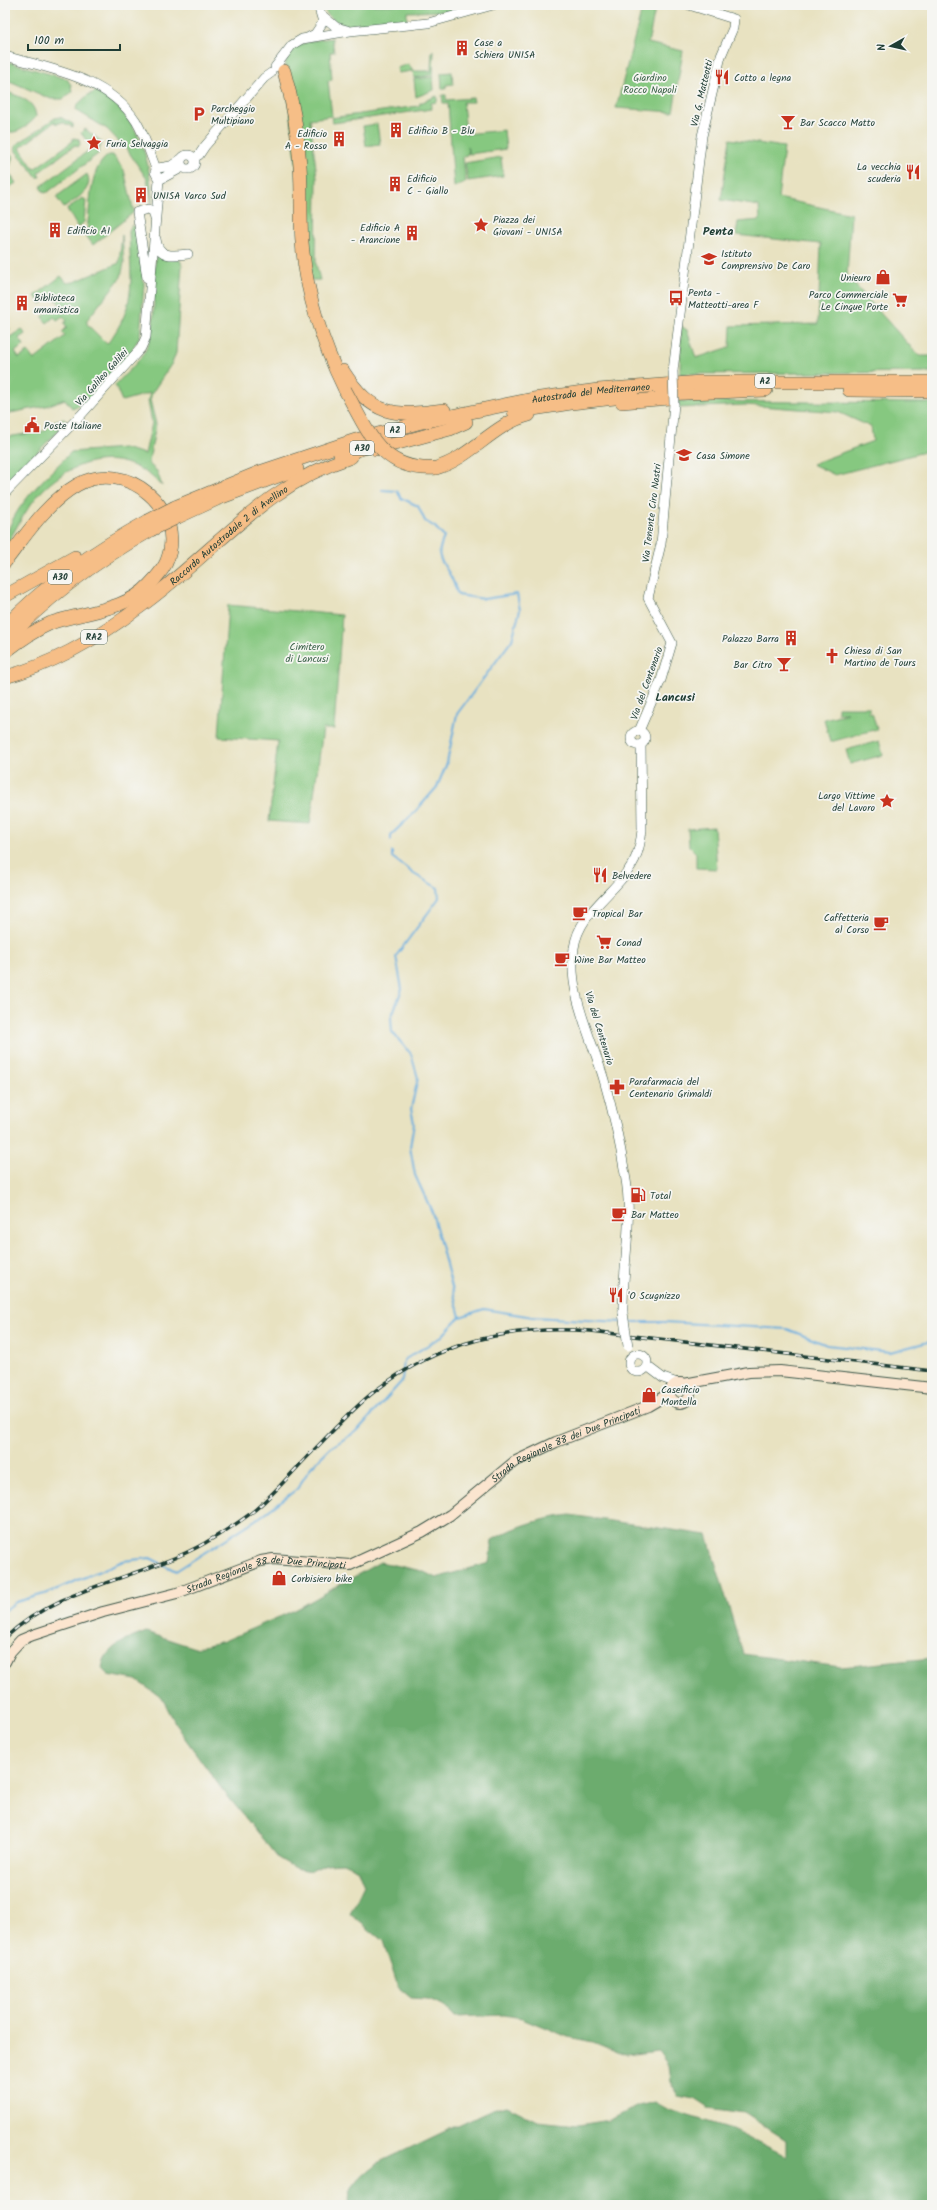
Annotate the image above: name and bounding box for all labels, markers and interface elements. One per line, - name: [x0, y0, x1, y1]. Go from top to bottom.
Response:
- scale bar: [28, 26, 120, 52]
- north arrow: [871, 26, 911, 66]
- text: 100 m: [34, 31, 65, 50]
- place label: Case a Schiera UNISA: [474, 35, 535, 63]
- building icon: Case a Schiera UNISA: [453, 39, 471, 57]
- text: N: [873, 43, 891, 52]
- street label: Via G. Matteotti: [686, 58, 718, 128]
- restaurant icon: Cotto a legna: [713, 68, 731, 86]
- park label: Giardino Rocco Napoli: [623, 70, 677, 98]
- place label: Cotto a legna: [734, 70, 792, 86]
- place label: Parcheggio Multipiano: [211, 101, 256, 129]
- parking icon: Parcheggio Multipiano: [190, 105, 208, 123]
- bar icon: Bar Scacco Matto: [779, 113, 797, 131]
- place label: Bar Scacco Matto: [800, 115, 876, 131]
- building icon: Edificio B - Blu: [387, 121, 405, 139]
- place label: Edificio B - Blu: [408, 123, 475, 139]
- place label: Edificio A - Rosso: [285, 126, 327, 154]
- building icon: Edificio A - Rosso: [330, 130, 348, 148]
- place icon: Furia Selvaggia: [85, 134, 103, 152]
- place label: Furia Selvaggia: [106, 136, 168, 152]
- place label: La vecchia scuderia: [857, 159, 901, 187]
- restaurant icon: La vecchia scuderia: [904, 163, 922, 181]
- place label: Edificio C - Giallo: [407, 171, 449, 199]
- building icon: Edificio C - Giallo: [386, 175, 404, 193]
- building icon: UNISA Varco Sud: [132, 186, 150, 204]
- place label: UNISA Varco Sud: [153, 188, 227, 204]
- place label: Piazza dei Giovani - UNISA: [493, 212, 563, 240]
- place icon: Piazza dei Giovani - UNISA: [472, 216, 490, 234]
- place label: Edificio A - Arancione: [351, 220, 400, 248]
- building icon: Edificio A1: [46, 221, 64, 239]
- district label: Penta: [703, 222, 733, 241]
- place label: Edificio A1: [67, 223, 110, 239]
- building icon: Edificio A - Arancione: [403, 224, 421, 242]
- place label: Istituto Comprensivo De Caro: [721, 246, 811, 274]
- school or university icon: Istituto Comprensivo De Caro: [700, 250, 718, 268]
- shop icon: Unieuro: [874, 268, 892, 286]
- place label: Unieuro: [840, 270, 871, 286]
- place label: Penta - Matteotti-area F: [688, 285, 759, 313]
- place label: Parco Commerciale Le Cinque Porte: [809, 287, 888, 315]
- bus stop icon: Penta - Matteotti-area F: [667, 289, 685, 307]
- place label: Biblioteca umanistica: [34, 290, 79, 318]
- supermarket icon: Parco Commerciale Le Cinque Porte: [891, 291, 909, 309]
- building icon: Biblioteca umanistica: [13, 294, 31, 312]
- street label: Via Galileo Galilei: [72, 345, 132, 410]
- road number: A2: [755, 374, 775, 388]
- street label: Autostrada del Mediterraneo: [531, 379, 651, 408]
- public building icon: Poste Italiane: [23, 416, 41, 434]
- place label: Poste Italiane: [44, 418, 102, 434]
- road number: A2: [385, 423, 405, 437]
- road number: A30: [350, 441, 374, 455]
- school or university icon: Casa Simone: [675, 446, 693, 464]
- place label: Casa Simone: [696, 448, 750, 464]
- street label: Via Tenente Ciro Nastri: [638, 462, 666, 563]
- street label: Raccordo Autostradale 2 di Avellino: [166, 482, 292, 590]
- road number: A30: [48, 570, 72, 584]
- building icon: Palazzo Barra: [782, 629, 800, 647]
- road number: RA2: [81, 630, 107, 644]
- place label: Palazzo Barra: [722, 631, 779, 647]
- park label: Cimitero di Lancusi: [286, 639, 329, 667]
- place label: Chiesa di San Martino de Tours: [844, 643, 917, 671]
- street label: Via del Centenario: [626, 644, 668, 722]
- church icon: Chiesa di San Martino de Tours: [823, 647, 841, 665]
- bar icon: Bar Citro: [775, 655, 793, 673]
- place label: Bar Citro: [734, 657, 772, 673]
- district label: Lancusi: [655, 688, 696, 707]
- place label: Largo Vittime del Lavoro: [818, 788, 875, 816]
- place icon: Largo Vittime del Lavoro: [878, 792, 896, 810]
- restaurant icon: Belvedere: [591, 866, 609, 884]
- place label: Belvedere: [612, 868, 652, 884]
- cafe icon: Tropical Bar: [571, 904, 589, 922]
- place label: Tropical Bar: [592, 906, 643, 922]
- place label: Caffetteria al Corso: [824, 910, 869, 938]
- cafe icon: Caffetteria al Corso: [872, 914, 890, 932]
- supermarket icon: Conad: [595, 933, 613, 951]
- place label: Conad: [616, 935, 643, 951]
- cafe icon: Wine Bar Matteo: [553, 950, 571, 968]
- place label: Wine Bar Matteo: [574, 952, 646, 968]
- street label: Via del Centenario: [580, 989, 618, 1068]
- place label: Parafarmacia del Centenario Grimaldi: [629, 1074, 712, 1102]
- pharmacy icon: Parafarmacia del Centenario Grimaldi: [608, 1078, 626, 1096]
- fuel station icon: Total: [629, 1186, 647, 1204]
- place label: Total: [650, 1188, 671, 1204]
- cafe icon: Bar Matteo: [610, 1205, 628, 1223]
- place label: Bar Matteo: [631, 1207, 679, 1223]
- restaurant icon: 'O Scugnizzo: [607, 1286, 625, 1304]
- place label: 'O Scugnizzo: [628, 1288, 680, 1304]
- place label: Caseificio Montella: [661, 1382, 700, 1410]
- shop icon: Caseificio Montella: [640, 1386, 658, 1404]
- street label: Strada Regionale 88 dei Due Principati: [488, 1402, 644, 1487]
- street label: Strada Regionale 88 dei Due Principati: [184, 1552, 347, 1598]
- shop icon: Corbisiero bike: [270, 1569, 288, 1587]
- place label: Corbisiero bike: [291, 1571, 353, 1587]

